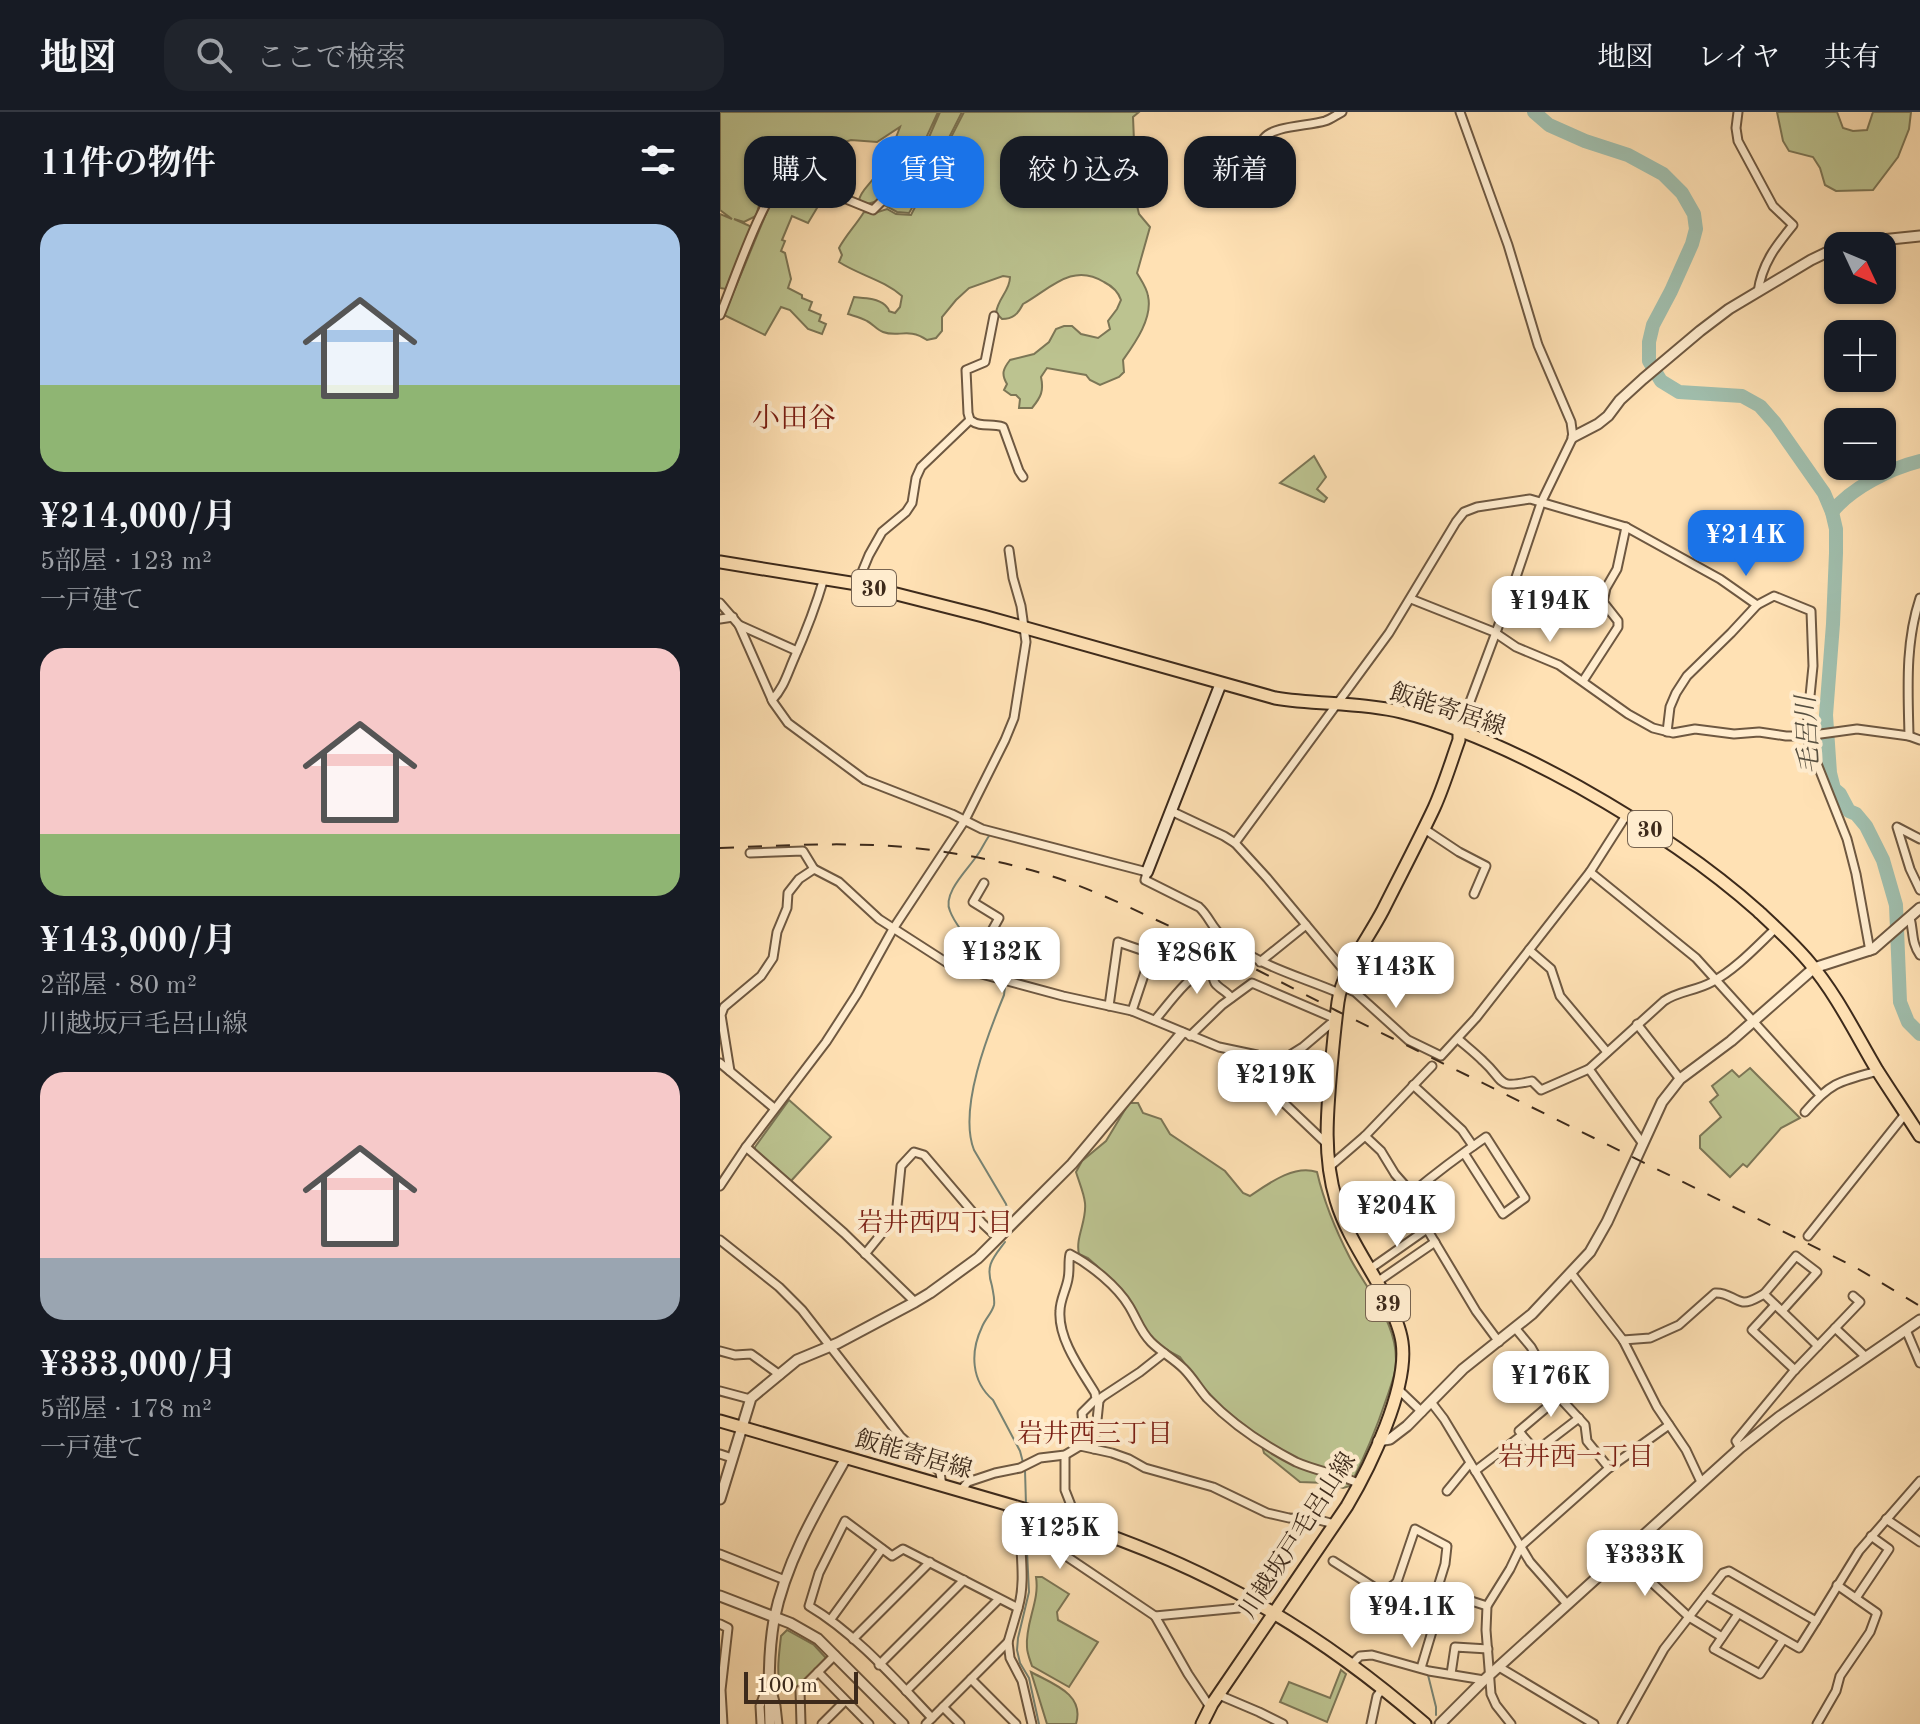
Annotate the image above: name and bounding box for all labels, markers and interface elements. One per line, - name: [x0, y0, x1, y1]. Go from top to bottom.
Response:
- search box: [164, 19, 724, 91]
- icon: search: [192, 33, 236, 77]
- text: 地図: [40, 41, 116, 79]
- text: ここで検索: [256, 44, 406, 74]
- text: 地図: [1597, 45, 1653, 73]
- text: レイヤ: [1697, 45, 1780, 73]
- text: 共有: [1824, 45, 1880, 73]
- chip: 購入: [744, 136, 856, 208]
- chip: 賃貸: [872, 136, 984, 208]
- chip: 絞り込み: [1000, 136, 1168, 208]
- chip: 新着: [1184, 136, 1296, 208]
- icon: filters: [636, 138, 680, 182]
- text: 11件の物件: [40, 148, 215, 182]
- north arrow: [1824, 232, 1896, 304]
- map controls: [1824, 232, 1896, 480]
- icon: home: [288, 276, 432, 420]
- button: +: [1824, 320, 1896, 392]
- district label: 小田谷: [752, 403, 836, 434]
- button: −: [1824, 408, 1896, 480]
- text: ¥214,000/月: [40, 501, 237, 535]
- pin: ¥214K: [1690, 510, 1802, 578]
- text: ¥214K: [1706, 523, 1786, 549]
- text: 5部屋 · 123 m²: [40, 549, 212, 575]
- road number: 30: [852, 570, 896, 606]
- pin: ¥194K: [1494, 576, 1606, 644]
- text: 一戸建て: [40, 588, 144, 614]
- text: ¥194K: [1510, 589, 1590, 615]
- street label: 飯能寄居線: [1387, 678, 1509, 741]
- water label: 毛呂川: [1792, 692, 1824, 775]
- icon: home: [288, 700, 432, 844]
- road number: 30: [1628, 811, 1672, 847]
- text: ¥143,000/月: [40, 925, 237, 959]
- pin: ¥132K: [946, 927, 1058, 995]
- pin: ¥286K: [1141, 928, 1253, 996]
- text: ¥132K: [962, 940, 1042, 966]
- text: ¥286K: [1157, 941, 1237, 967]
- pin: ¥143K: [1340, 942, 1452, 1010]
- text: ¥143K: [1356, 955, 1436, 981]
- text: 2部屋 · 80 m²: [40, 973, 197, 999]
- text: 川越坂戸毛呂山線: [40, 1012, 248, 1038]
- pin: ¥219K: [1220, 1050, 1332, 1118]
- text: ¥219K: [1236, 1063, 1316, 1089]
- icon: home: [288, 1124, 432, 1268]
- pin: ¥204K: [1341, 1181, 1453, 1249]
- text: ¥204K: [1357, 1194, 1437, 1220]
- district label: 岩井西四丁目: [857, 1209, 1013, 1237]
- road number: 39: [1366, 1285, 1410, 1321]
- text: ¥333,000/月: [40, 1349, 237, 1383]
- pin: ¥176K: [1495, 1351, 1607, 1419]
- text: ¥176K: [1511, 1364, 1591, 1390]
- text: 5部屋 · 178 m²: [40, 1397, 212, 1423]
- district label: 岩井西三丁目: [1017, 1420, 1173, 1448]
- street label: 飯能寄居線: [852, 1425, 975, 1484]
- text: 一戸建て: [40, 1436, 144, 1462]
- district label: 岩井西一丁目: [1498, 1443, 1654, 1471]
- street label: 川越坂戸毛呂山線: [1234, 1447, 1361, 1623]
- pin: ¥125K: [1004, 1503, 1116, 1571]
- text: ¥125K: [1020, 1516, 1100, 1542]
- pin: ¥333K: [1589, 1530, 1701, 1598]
- text: ¥333K: [1605, 1543, 1685, 1569]
- pin: ¥94.1K: [1347, 1582, 1477, 1650]
- text: ¥94.1K: [1368, 1595, 1456, 1621]
- scale bar: [744, 1668, 858, 1704]
- text: 100 m: [756, 1675, 818, 1697]

